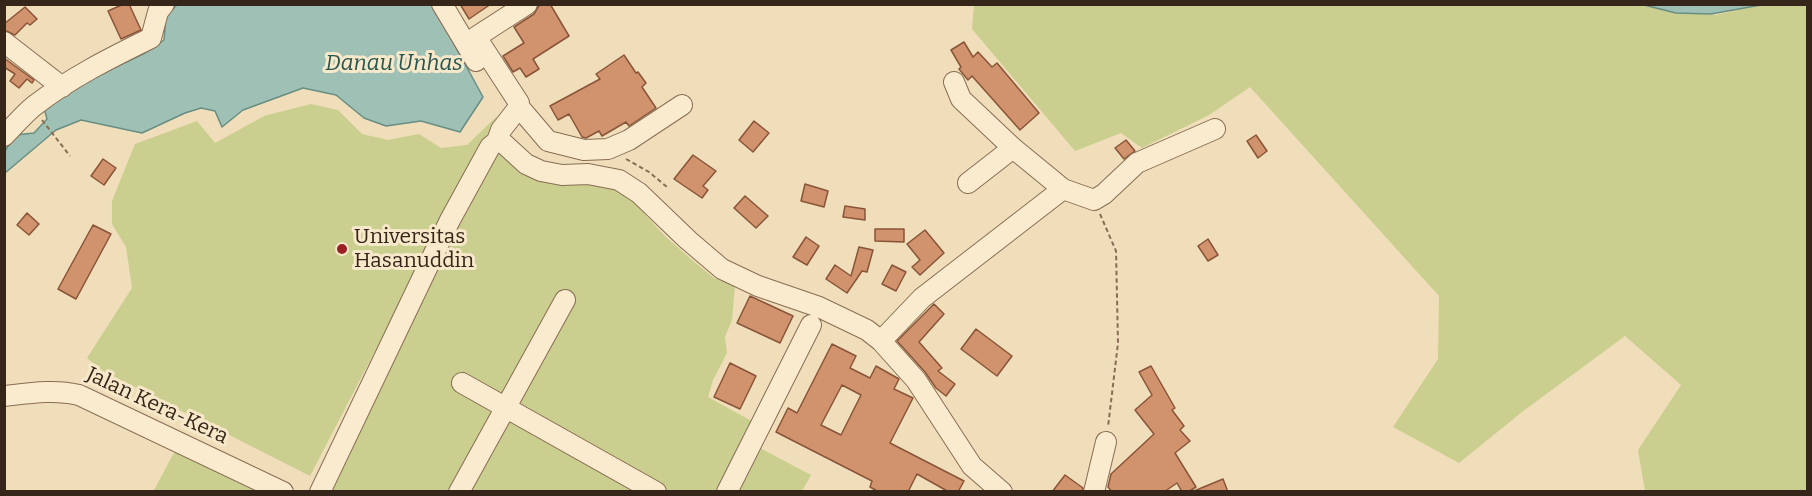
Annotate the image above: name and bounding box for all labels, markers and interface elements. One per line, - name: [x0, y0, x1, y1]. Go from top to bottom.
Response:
- water label: Danau Unhas: [325, 51, 463, 77]
- place label: Universitas Hasanuddin: [354, 224, 474, 274]
- marker: Universitas Hasanuddin: [335, 242, 349, 256]
- street label: Jalan Kera-Kera: [82, 362, 232, 450]

